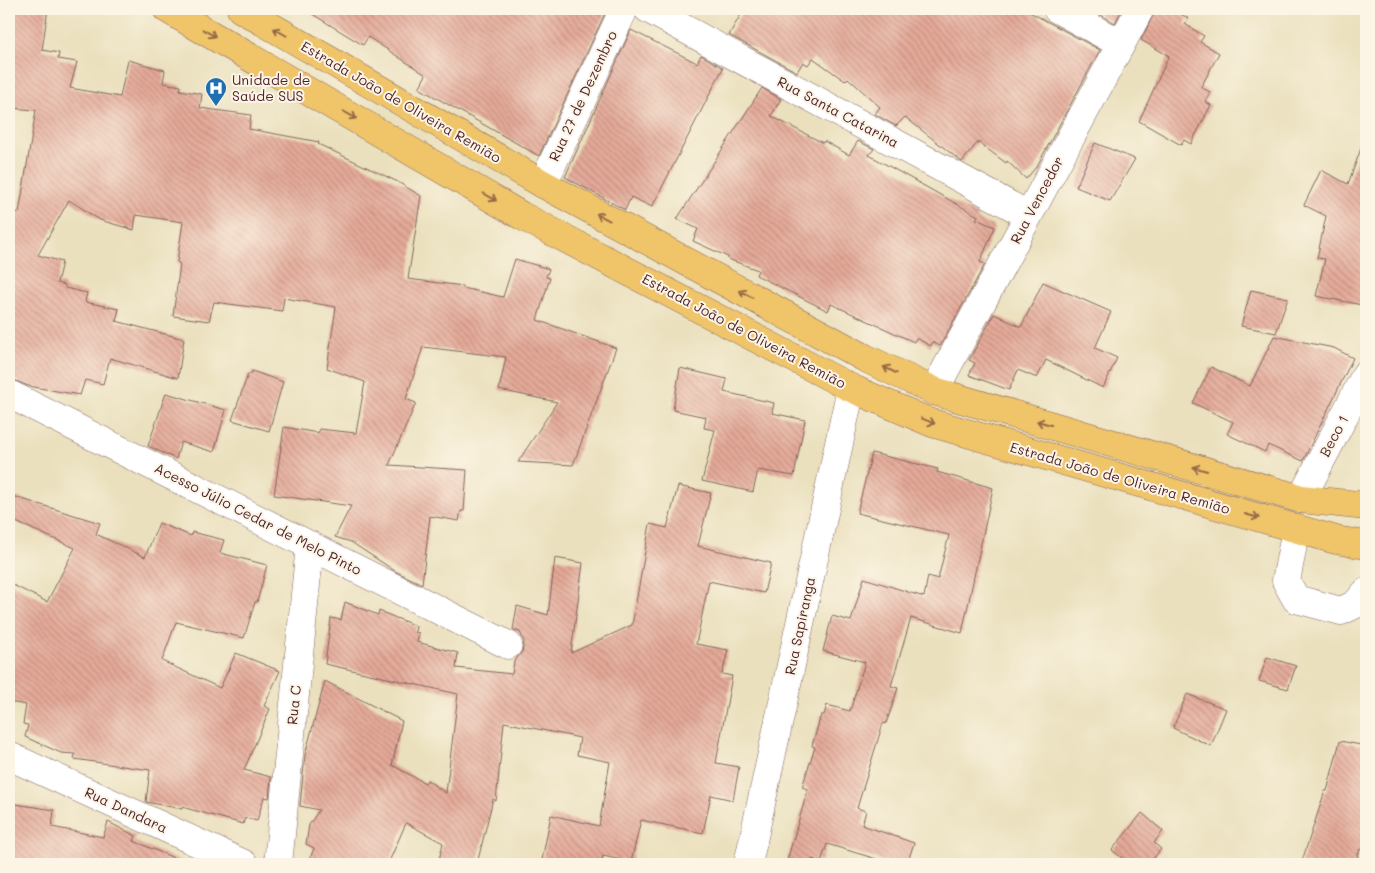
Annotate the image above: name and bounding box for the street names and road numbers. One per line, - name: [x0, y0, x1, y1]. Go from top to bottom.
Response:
- street label: Rua 27 de Dezembro: [544, 27, 621, 164]
- street label: Estrada João de Oliveira Remião: [298, 36, 505, 167]
- street label: Rua Santa Catarina: [774, 71, 902, 152]
- street label: Rua Vencedor: [1006, 153, 1068, 247]
- street label: Estrada João de Oliveira Remião: [639, 269, 849, 392]
- street label: Beco 1: [1315, 412, 1352, 460]
- street label: Estrada João de Oliveira Remião: [1008, 437, 1232, 518]
- street label: Acesso Júlio Cedar de Melo Pinto: [152, 458, 365, 579]
- street label: Rua Sapiranga: [780, 575, 819, 677]
- street label: Rua C: [282, 684, 305, 726]
- street label: Rua Dandara: [82, 782, 171, 837]

